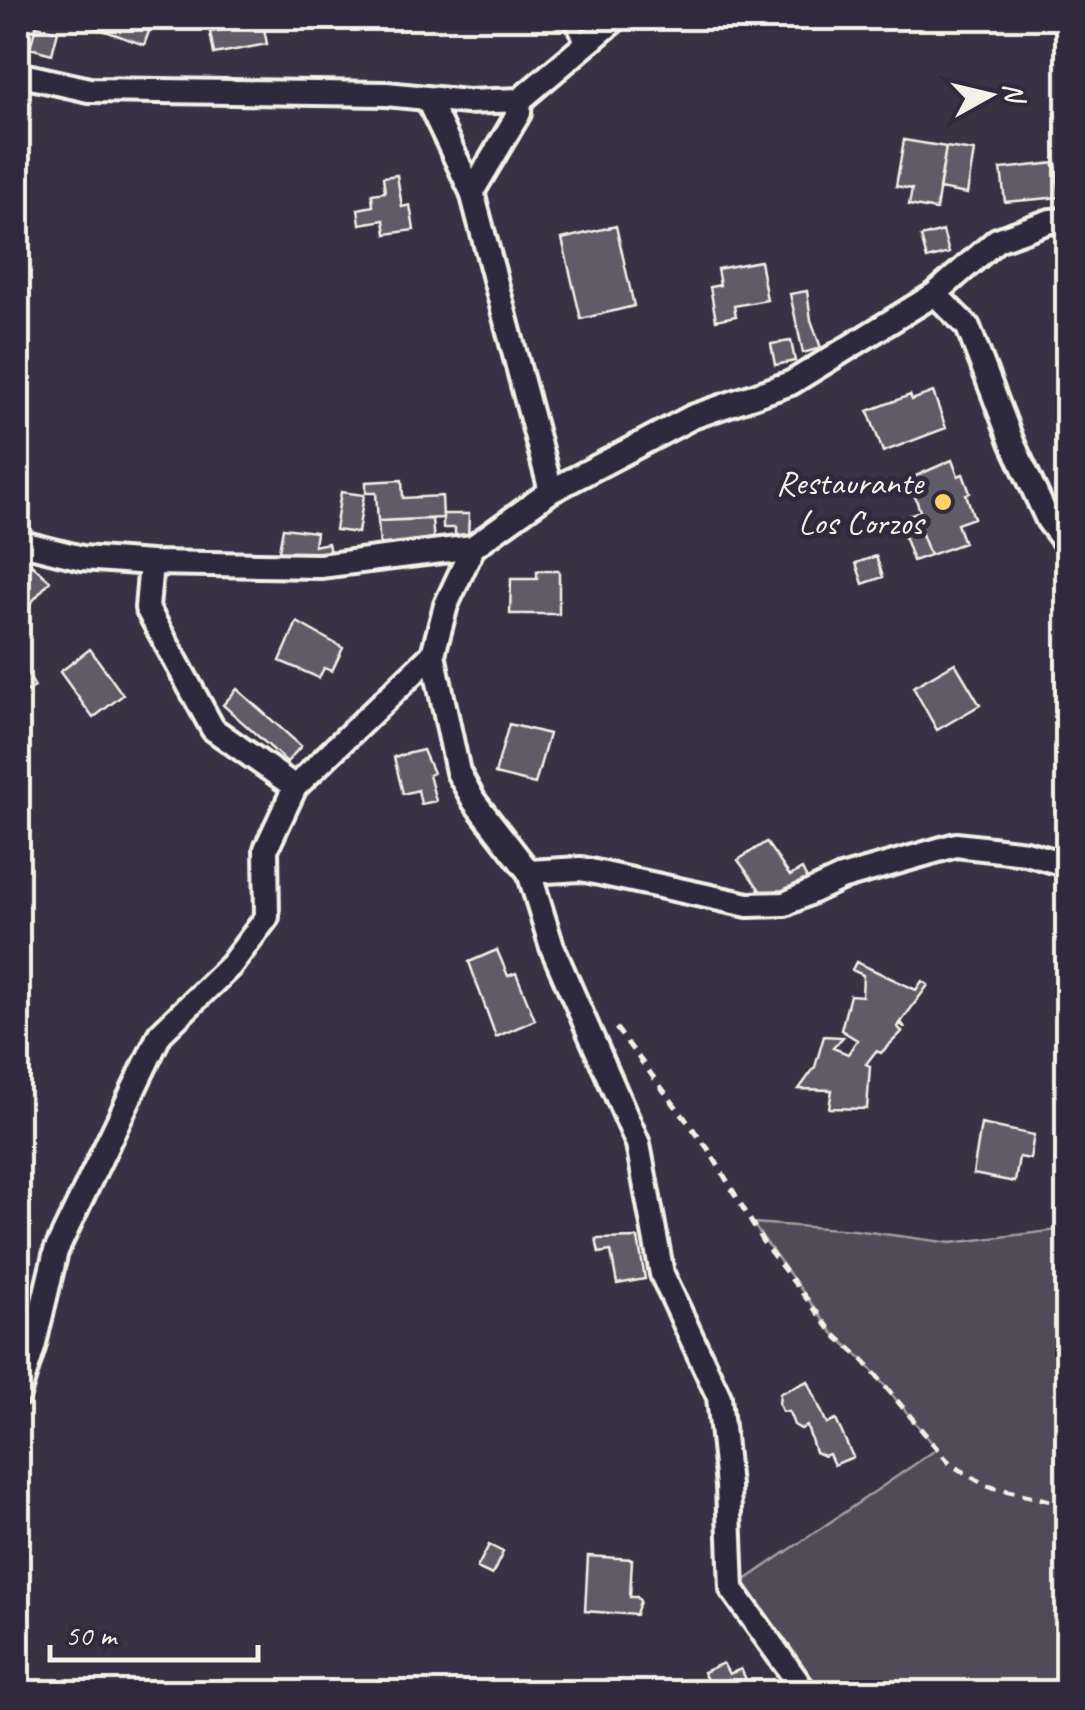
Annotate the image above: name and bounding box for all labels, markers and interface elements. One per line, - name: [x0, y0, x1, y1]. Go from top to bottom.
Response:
- north arrow: [940, 45, 1040, 145]
- text: N: [996, 81, 1033, 107]
- place label: Restaurante Los Corzos: [776, 460, 926, 545]
- marker: Restaurante Los Corzos: [932, 491, 954, 513]
- scale bar: [50, 1600, 258, 1662]
- text: 50 m: [65, 1616, 118, 1654]

